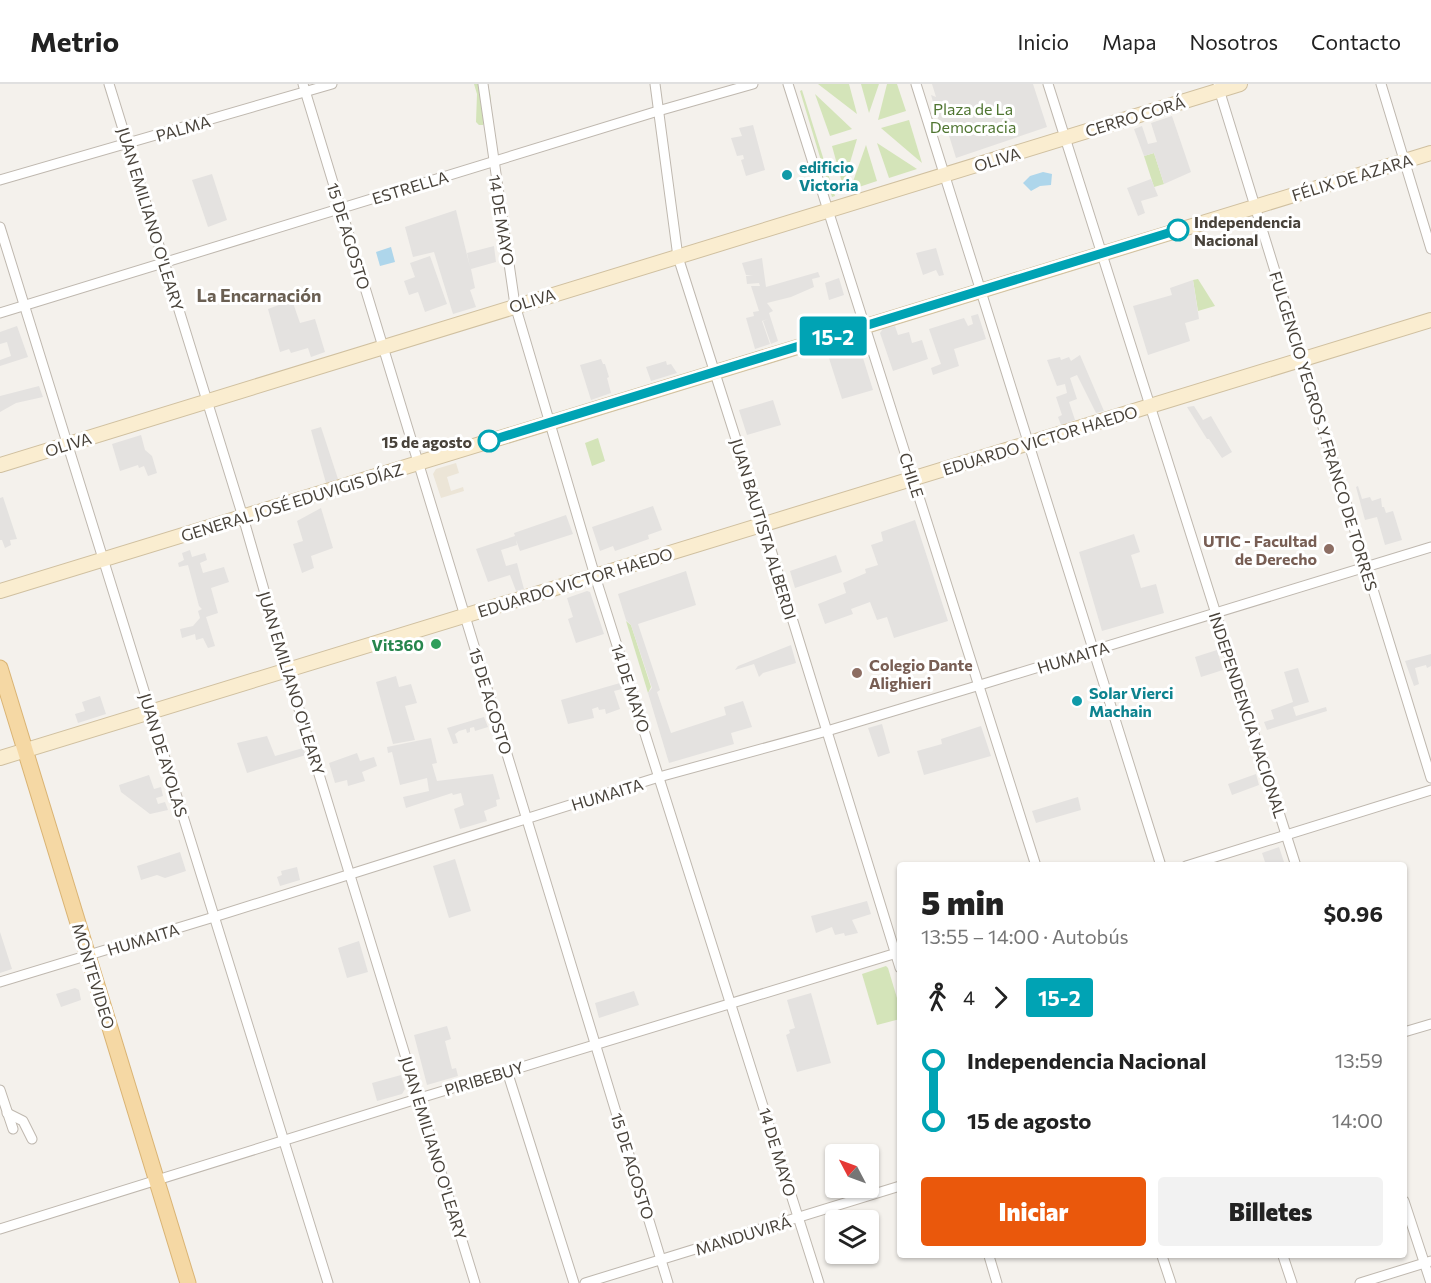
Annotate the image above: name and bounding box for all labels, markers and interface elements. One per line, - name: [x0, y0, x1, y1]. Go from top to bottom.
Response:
- text: Metrio: [30, 24, 119, 58]
- text: Inicio: [1017, 29, 1069, 54]
- text: Mapa: [1102, 29, 1156, 54]
- text: Nosotros: [1189, 29, 1278, 54]
- text: Contacto: [1311, 29, 1401, 54]
- street label: CERRO CORÁ: [1083, 92, 1187, 140]
- park label: Plaza de La Democracia: [930, 99, 1016, 136]
- street label: PALMA: [154, 111, 212, 145]
- street label: JUAN EMILIANO O'LEARY: [114, 125, 188, 314]
- street label: OLIVA: [971, 143, 1023, 175]
- street label: FÉLIX DE AZARA: [1289, 150, 1415, 204]
- place label: edificio Victoria: [799, 157, 858, 194]
- street label: ESTRELLA: [370, 166, 450, 208]
- marker: edificio Victoria: [780, 168, 794, 182]
- street label: 14 DE MAYO: [485, 173, 519, 267]
- street label: 15 DE AGOSTO: [324, 180, 374, 292]
- place label: Independencia Nacional: [1194, 212, 1301, 249]
- marker: Independencia Nacional: [1167, 219, 1189, 241]
- street label: FULGENCIO YEGROS Y FRANCO DE TORRES: [1266, 269, 1382, 593]
- district label: La Encarnación: [197, 284, 321, 306]
- street label: OLIVA: [506, 284, 558, 316]
- line badge: 15-2: [791, 316, 875, 356]
- text: 15-2: [812, 324, 854, 349]
- street label: EDUARDO VICTOR HAEDO: [940, 401, 1140, 479]
- street label: OLIVA: [42, 428, 94, 460]
- marker: 15 de agosto: [478, 430, 500, 452]
- place label: 15 de agosto: [381, 432, 472, 451]
- street label: JUAN BAUTISTA ALBERDI: [727, 436, 801, 622]
- street label: CHILE: [896, 450, 928, 500]
- street label: GENERAL JOSÉ EDUVIGIS DÍAZ: [179, 459, 405, 545]
- place label: UTIC - Facultad de Derecho: [1203, 531, 1317, 568]
- marker: UTIC - Facultad de Derecho: [1322, 542, 1336, 556]
- street label: EDUARDO VICTOR HAEDO: [475, 543, 675, 621]
- street label: JUAN EMILIANO O'LEARY: [255, 589, 329, 778]
- street label: INDEPENDENCIA NACIONAL: [1206, 609, 1290, 821]
- place label: Vit360: [372, 635, 424, 654]
- marker: Vit360: [429, 637, 443, 651]
- street label: HUMAITA: [1035, 637, 1111, 677]
- street label: 14 DE MAYO: [608, 641, 654, 735]
- street label: 15 DE AGOSTO: [466, 645, 516, 757]
- place label: Colegio Dante Alighieri: [869, 655, 973, 692]
- marker: Colegio Dante Alighieri: [850, 666, 864, 680]
- place label: Solar Vierci Machain: [1089, 683, 1173, 720]
- street label: JUAN DE AYOLAS: [136, 691, 192, 819]
- marker: Solar Vierci Machain: [1070, 694, 1084, 708]
- street label: HUMAITA: [569, 774, 645, 814]
- text: 5 min: [921, 881, 1004, 922]
- text: $0.96: [1323, 900, 1383, 927]
- street label: HUMAITA: [105, 919, 181, 959]
- street label: MONTEVIDEO: [69, 921, 119, 1031]
- text: 13:55 – 14:00 · Autobús: [921, 924, 1129, 948]
- icon: walk: [921, 981, 954, 1014]
- icon: forward: [984, 981, 1017, 1014]
- text: 4: [963, 985, 975, 1009]
- text: 15-2: [1038, 985, 1081, 1010]
- text: Independencia Nacional: [967, 1047, 1207, 1074]
- text: 13:59: [1335, 1048, 1383, 1072]
- street label: JUAN EMILIANO O'LEARY: [397, 1054, 471, 1243]
- street label: PIRIBEBUY: [442, 1057, 527, 1099]
- street label: 14 DE MAYO: [756, 1105, 800, 1199]
- text: 15 de agosto: [967, 1107, 1092, 1134]
- text: 14:00: [1332, 1108, 1383, 1132]
- street label: 15 DE AGOSTO: [608, 1110, 658, 1222]
- north arrow: [825, 1144, 879, 1198]
- map controls: [825, 1144, 879, 1264]
- button: Iniciar: [921, 1177, 1146, 1246]
- button: Billetes: [1158, 1177, 1383, 1246]
- button: layers: [825, 1210, 879, 1264]
- street label: MANDUVIRÁ: [693, 1211, 793, 1259]

